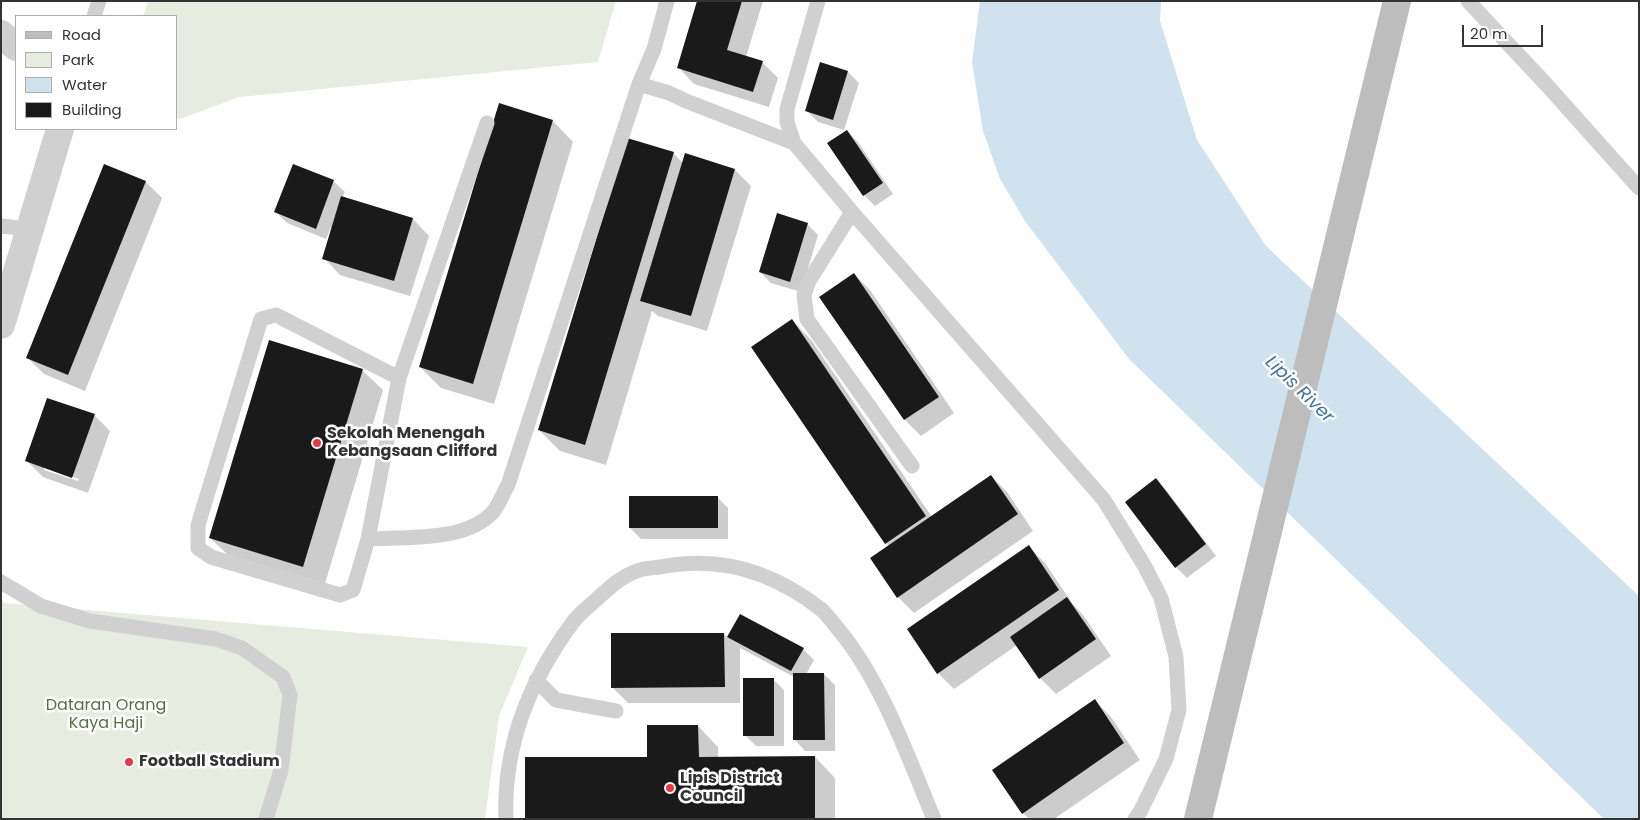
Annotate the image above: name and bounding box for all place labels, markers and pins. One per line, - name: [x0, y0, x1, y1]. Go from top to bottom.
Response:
- place label: Sekolah Menengah Kebangsaan Clifford: [327, 424, 497, 462]
- marker: Sekolah Menengah Kebangsaan Clifford: [311, 437, 323, 449]
- place label: Football Stadium: [139, 752, 280, 772]
- marker: Football Stadium: [123, 756, 135, 768]
- place label: Lipis District Council: [680, 769, 780, 807]
- marker: Lipis District Council: [664, 782, 676, 794]

